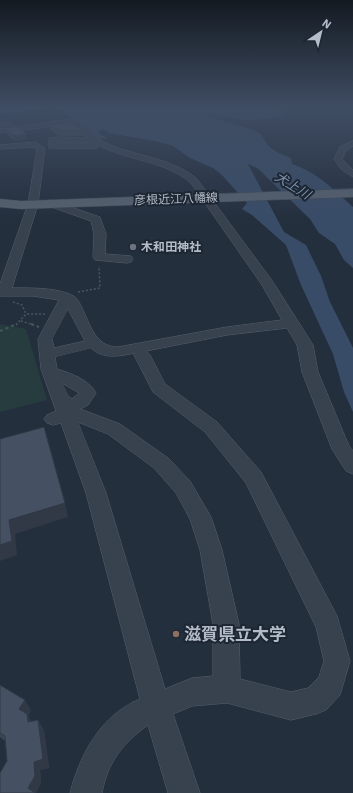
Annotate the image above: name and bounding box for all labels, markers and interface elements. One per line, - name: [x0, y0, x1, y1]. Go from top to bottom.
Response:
- north arrow: [301, 12, 341, 52]
- text: N: [319, 16, 334, 32]
- water label: 犬上川: [272, 168, 315, 204]
- street label: 彦根近江八幡線: [134, 190, 218, 207]
- place label: 木和田神社: [141, 239, 201, 254]
- marker: 木和田神社: [128, 242, 138, 252]
- place label: 滋賀県立大学: [184, 623, 286, 645]
- marker: 滋賀県立大学: [171, 629, 181, 639]

